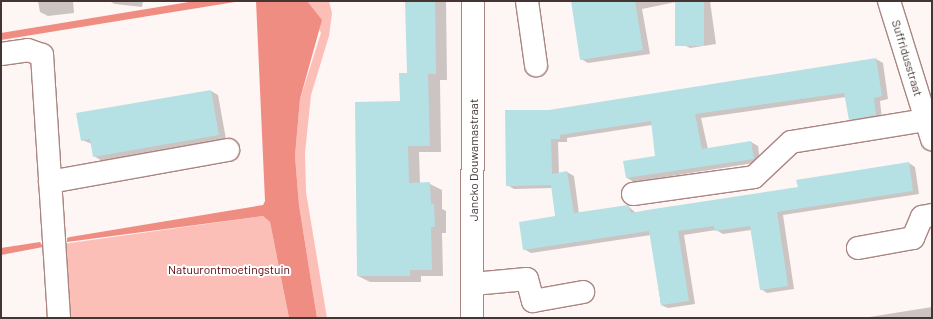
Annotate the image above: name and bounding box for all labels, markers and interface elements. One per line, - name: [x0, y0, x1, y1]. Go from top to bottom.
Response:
- street label: Suffridusstraat: [889, 18, 925, 98]
- street label: Jancko Douwamastraat: [467, 99, 481, 221]
- park label: Natuurontmoetingstuin: [168, 263, 290, 277]

